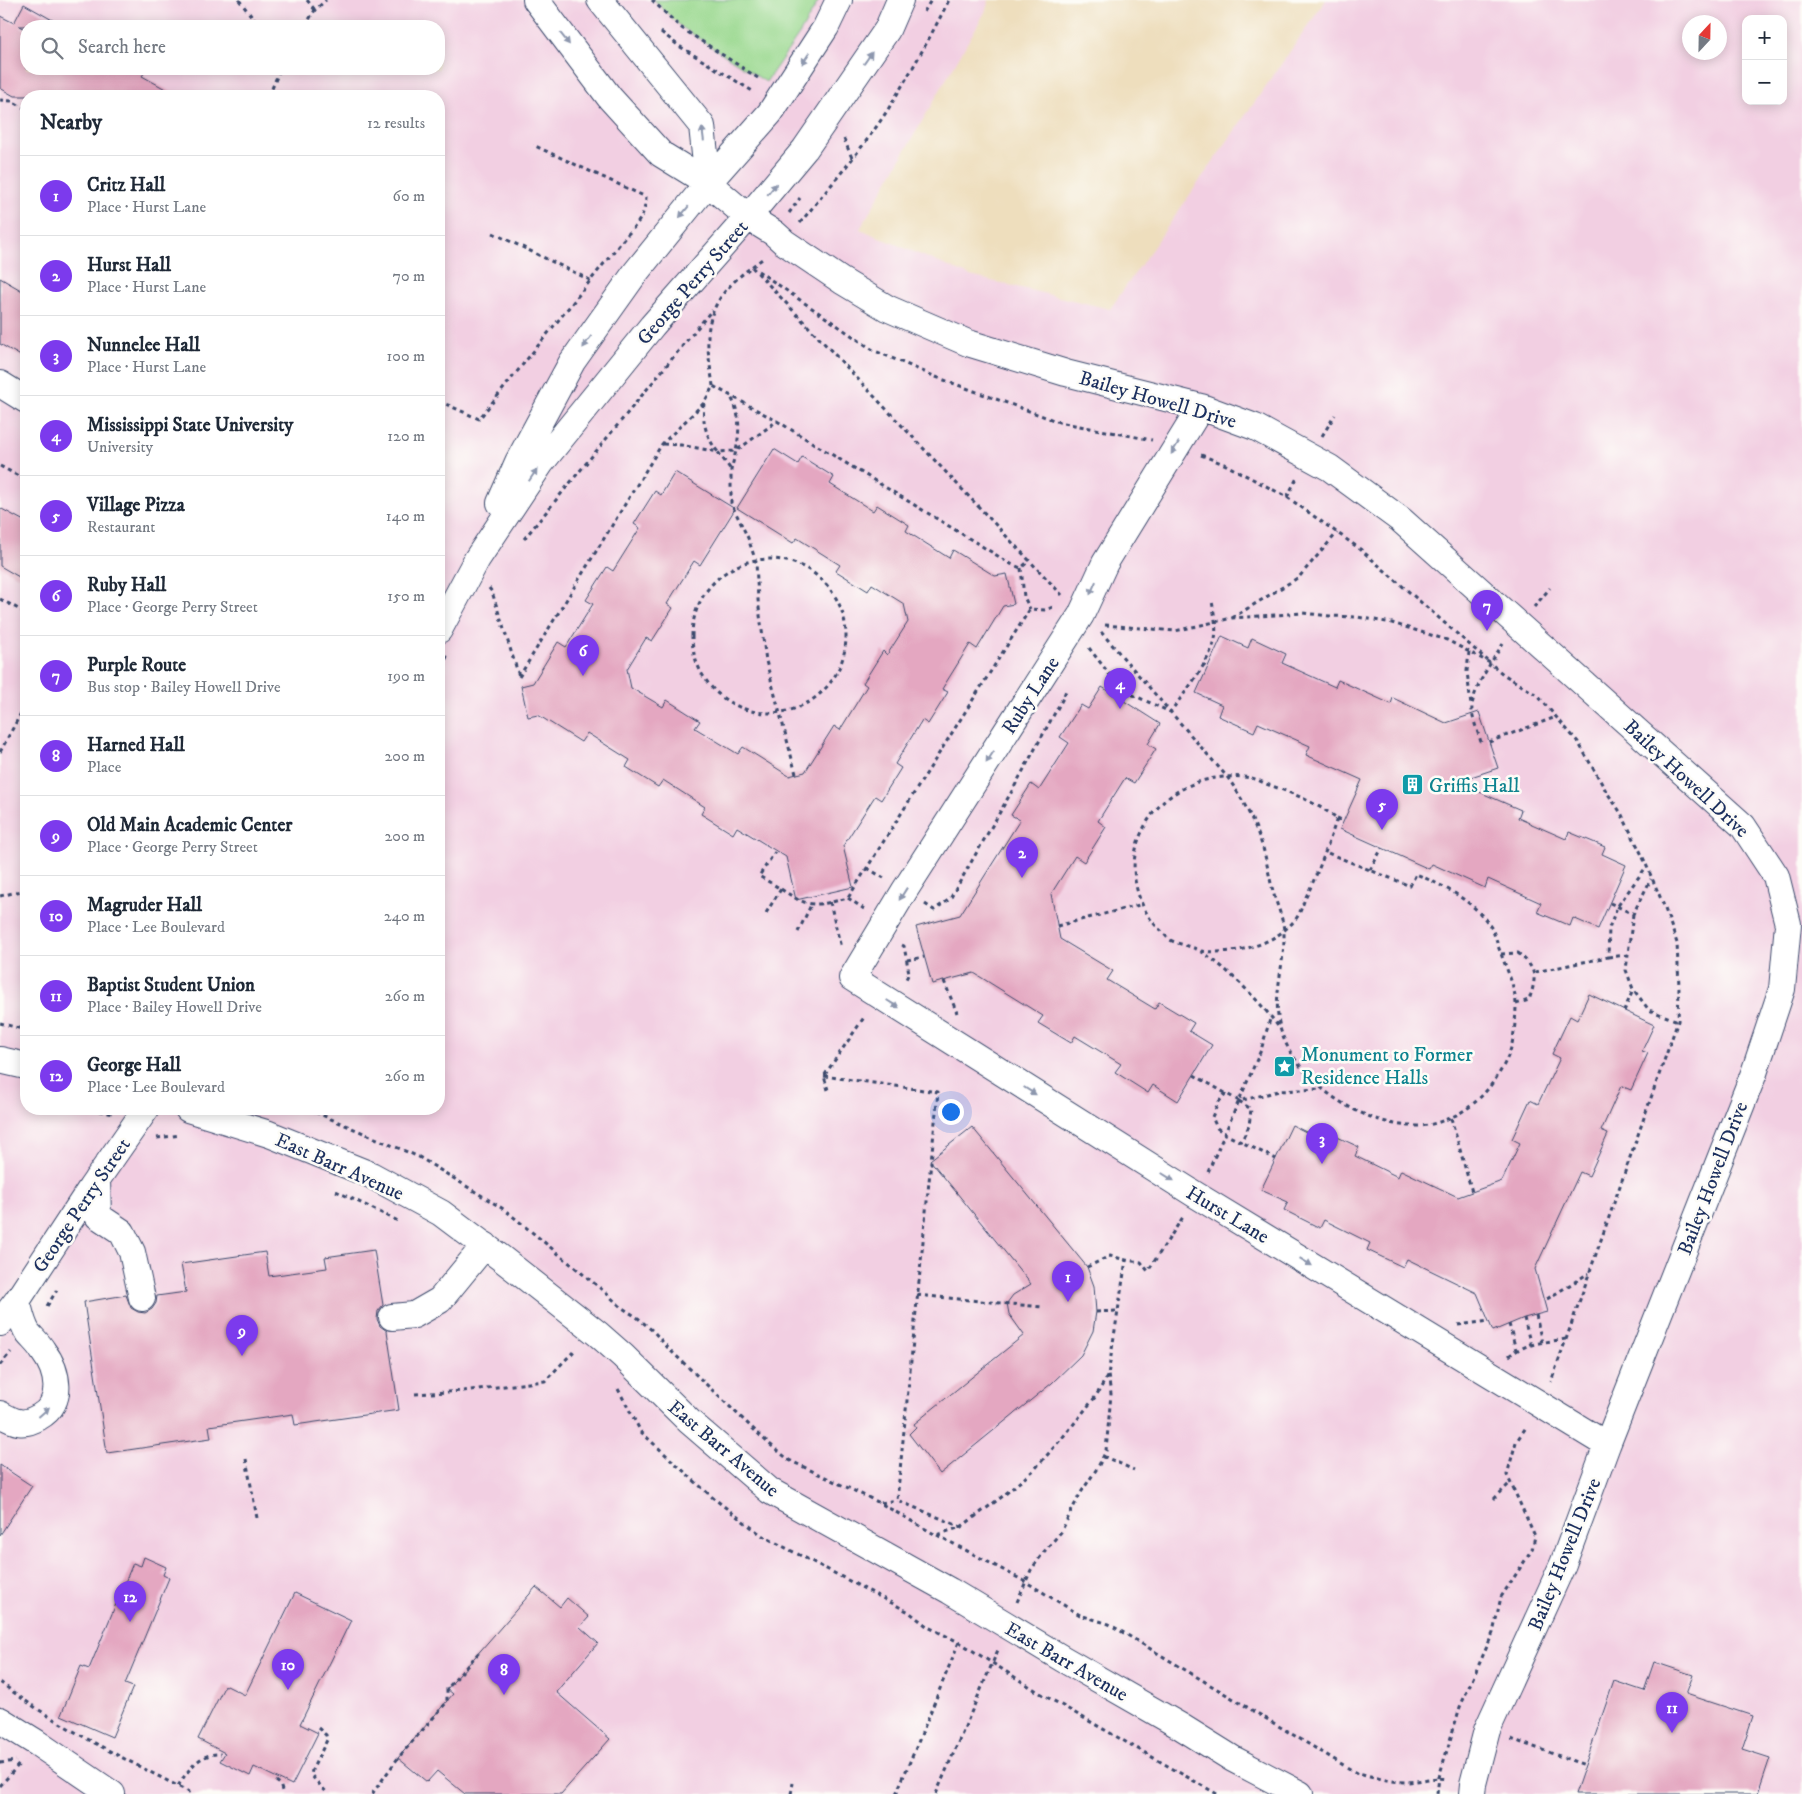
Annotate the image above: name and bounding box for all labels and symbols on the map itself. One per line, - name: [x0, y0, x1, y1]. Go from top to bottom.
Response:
- north arrow: [1682, 15, 1727, 60]
- one-way arrow: [559, 32, 570, 45]
- one-way arrow: [802, 51, 811, 64]
- one-way arrow: [863, 51, 873, 65]
- one-way arrow: [698, 126, 706, 142]
- one-way arrow: [766, 182, 777, 195]
- one-way arrow: [679, 205, 690, 218]
- street label: George Perry Street: [632, 215, 754, 351]
- one-way arrow: [582, 335, 592, 349]
- street label: Bailey Howell Drive: [1076, 366, 1239, 435]
- one-way arrow: [1170, 442, 1180, 455]
- one-way arrow: [529, 468, 538, 482]
- one-way arrow: [1089, 581, 1097, 595]
- pin: 7: [1471, 590, 1503, 631]
- pin: 6: [567, 635, 599, 676]
- street label: Ruby Lane: [997, 652, 1066, 739]
- pin: 4: [1104, 668, 1136, 709]
- street label: Bailey Howell Drive: [1618, 715, 1754, 844]
- one-way arrow: [986, 750, 995, 763]
- building icon: Griffis Hall: [1401, 773, 1425, 797]
- place label: Griffis Hall: [1429, 774, 1519, 799]
- pin: 5: [1366, 789, 1398, 830]
- pin: 2: [1006, 837, 1038, 878]
- one-way arrow: [898, 887, 907, 900]
- one-way arrow: [886, 999, 899, 1009]
- place label: Monument to Former Residence Halls: [1301, 1043, 1473, 1091]
- place icon: Monument to Former Residence Halls: [1273, 1054, 1297, 1078]
- one-way arrow: [1024, 1086, 1037, 1095]
- street label: Bailey Howell Drive: [1673, 1098, 1754, 1259]
- your location: [938, 1099, 964, 1125]
- pin: 3: [1306, 1123, 1338, 1164]
- street label: East Barr Avenue: [271, 1128, 408, 1207]
- street label: George Perry Street: [28, 1134, 137, 1278]
- one-way arrow: [1161, 1173, 1174, 1182]
- street label: Hurst Lane: [1181, 1181, 1273, 1250]
- one-way arrow: [1300, 1257, 1313, 1266]
- pin: 1: [1052, 1261, 1084, 1302]
- pin: 9: [226, 1315, 258, 1356]
- street label: East Barr Avenue: [662, 1395, 784, 1503]
- one-way arrow: [37, 1407, 50, 1418]
- street label: Bailey Howell Drive: [1523, 1475, 1607, 1635]
- pin: 12: [114, 1581, 146, 1622]
- street label: East Barr Avenue: [1000, 1617, 1132, 1708]
- pin: 10: [272, 1649, 304, 1690]
- pin: 8: [488, 1654, 520, 1695]
- pin: 11: [1656, 1692, 1688, 1733]

